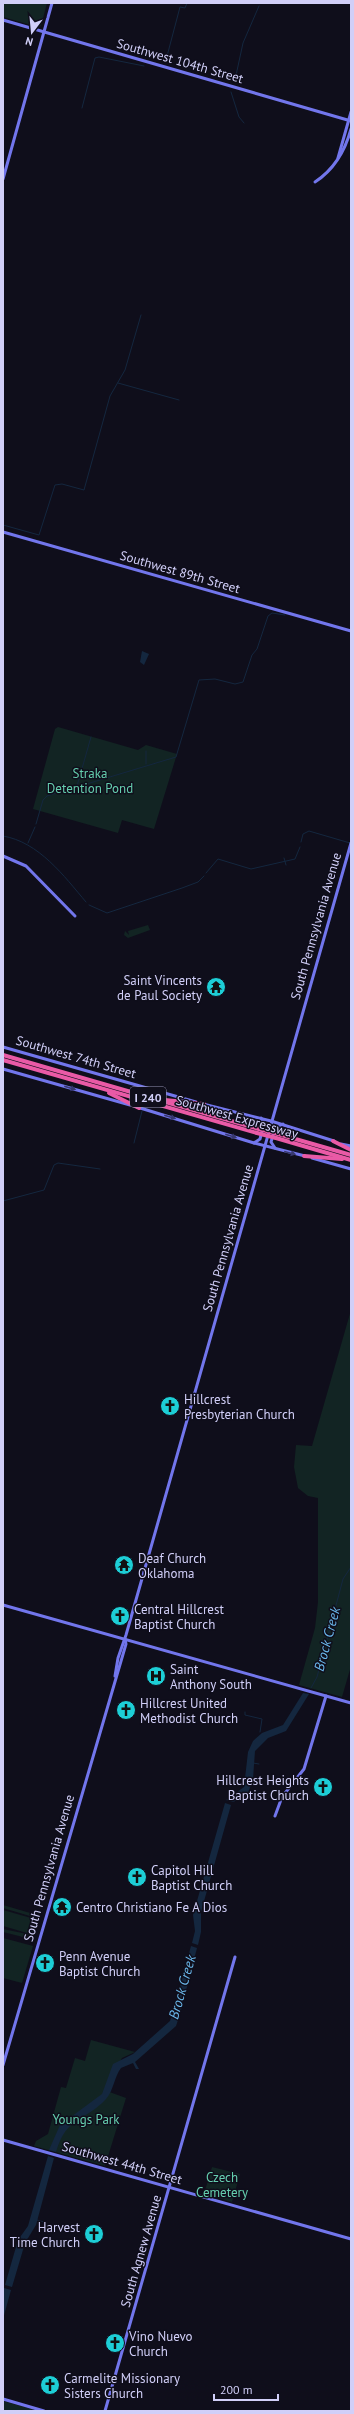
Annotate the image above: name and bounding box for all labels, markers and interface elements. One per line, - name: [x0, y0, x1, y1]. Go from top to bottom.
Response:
- north arrow: [12, 12, 52, 52]
- text: N: [24, 34, 35, 49]
- street label: Southwest 104th Street: [115, 35, 246, 87]
- street label: Southwest 89th Street: [118, 547, 243, 597]
- park label: Straka Detention Pond: [47, 765, 133, 797]
- street label: South Pennsylvania Avenue: [287, 850, 345, 1002]
- place label: Saint Vincents de Paul Society: [117, 972, 202, 1004]
- temple icon: Saint Vincents de Paul Society: [205, 976, 227, 998]
- street label: Southwest 74th Street: [14, 1032, 139, 1082]
- one-way arrow: [64, 1085, 76, 1091]
- road number: I 240: [130, 1087, 166, 1107]
- street label: Southwest Expressway: [174, 1091, 300, 1143]
- one-way arrow: [164, 1114, 176, 1120]
- one-way arrow: [225, 1133, 237, 1139]
- one-way arrow: [284, 1150, 296, 1156]
- street label: South Pennsylvania Avenue: [199, 1162, 257, 1314]
- place label: Hillcrest Presbyterian Church: [184, 1391, 295, 1423]
- church icon: Hillcrest Presbyterian Church: [159, 1395, 181, 1417]
- place label: Deaf Church Oklahoma: [138, 1550, 206, 1582]
- temple icon: Deaf Church Oklahoma: [113, 1554, 135, 1576]
- place label: Central Hillcrest Baptist Church: [134, 1601, 224, 1633]
- water label: Brock Creek: [310, 1604, 344, 1673]
- church icon: Central Hillcrest Baptist Church: [109, 1605, 131, 1627]
- place label: Saint Anthony South: [170, 1661, 252, 1693]
- hospital icon: Saint Anthony South: [145, 1665, 167, 1687]
- place label: Hillcrest United Methodist Church: [140, 1695, 238, 1727]
- church icon: Hillcrest United Methodist Church: [115, 1699, 137, 1721]
- place label: Hillcrest Heights Baptist Church: [216, 1772, 309, 1804]
- church icon: Hillcrest Heights Baptist Church: [312, 1776, 334, 1798]
- street label: South Pennsylvania Avenue: [20, 1792, 78, 1944]
- place label: Capitol Hill Baptist Church: [151, 1862, 232, 1894]
- church icon: Capitol Hill Baptist Church: [126, 1866, 148, 1888]
- temple icon: Centro Christiano Fe A Dios: [51, 1896, 73, 1918]
- place label: Centro Christiano Fe A Dios: [76, 1899, 227, 1916]
- place label: Penn Avenue Baptist Church: [59, 1948, 140, 1980]
- church icon: Penn Avenue Baptist Church: [34, 1952, 56, 1974]
- water label: Brock Creek: [164, 1952, 200, 2021]
- park label: Youngs Park: [52, 2111, 120, 2128]
- street label: Southwest 44th Street: [60, 2138, 185, 2188]
- park label: Czech Cemetery: [196, 2169, 248, 2201]
- street label: South Agnew Avenue: [117, 2193, 165, 2309]
- place label: Harvest Time Church: [10, 2219, 81, 2251]
- church icon: Harvest Time Church: [83, 2223, 105, 2245]
- place label: Vino Nuevo Church: [128, 2328, 193, 2360]
- church icon: Vino Nuevo Church: [104, 2332, 126, 2354]
- place label: Carmelite Missionary Sisters Church: [64, 2370, 180, 2402]
- church icon: Carmelite Missionary Sisters Church: [39, 2374, 61, 2396]
- scale bar: [214, 2376, 278, 2402]
- text: 200 m: [220, 2382, 253, 2397]

